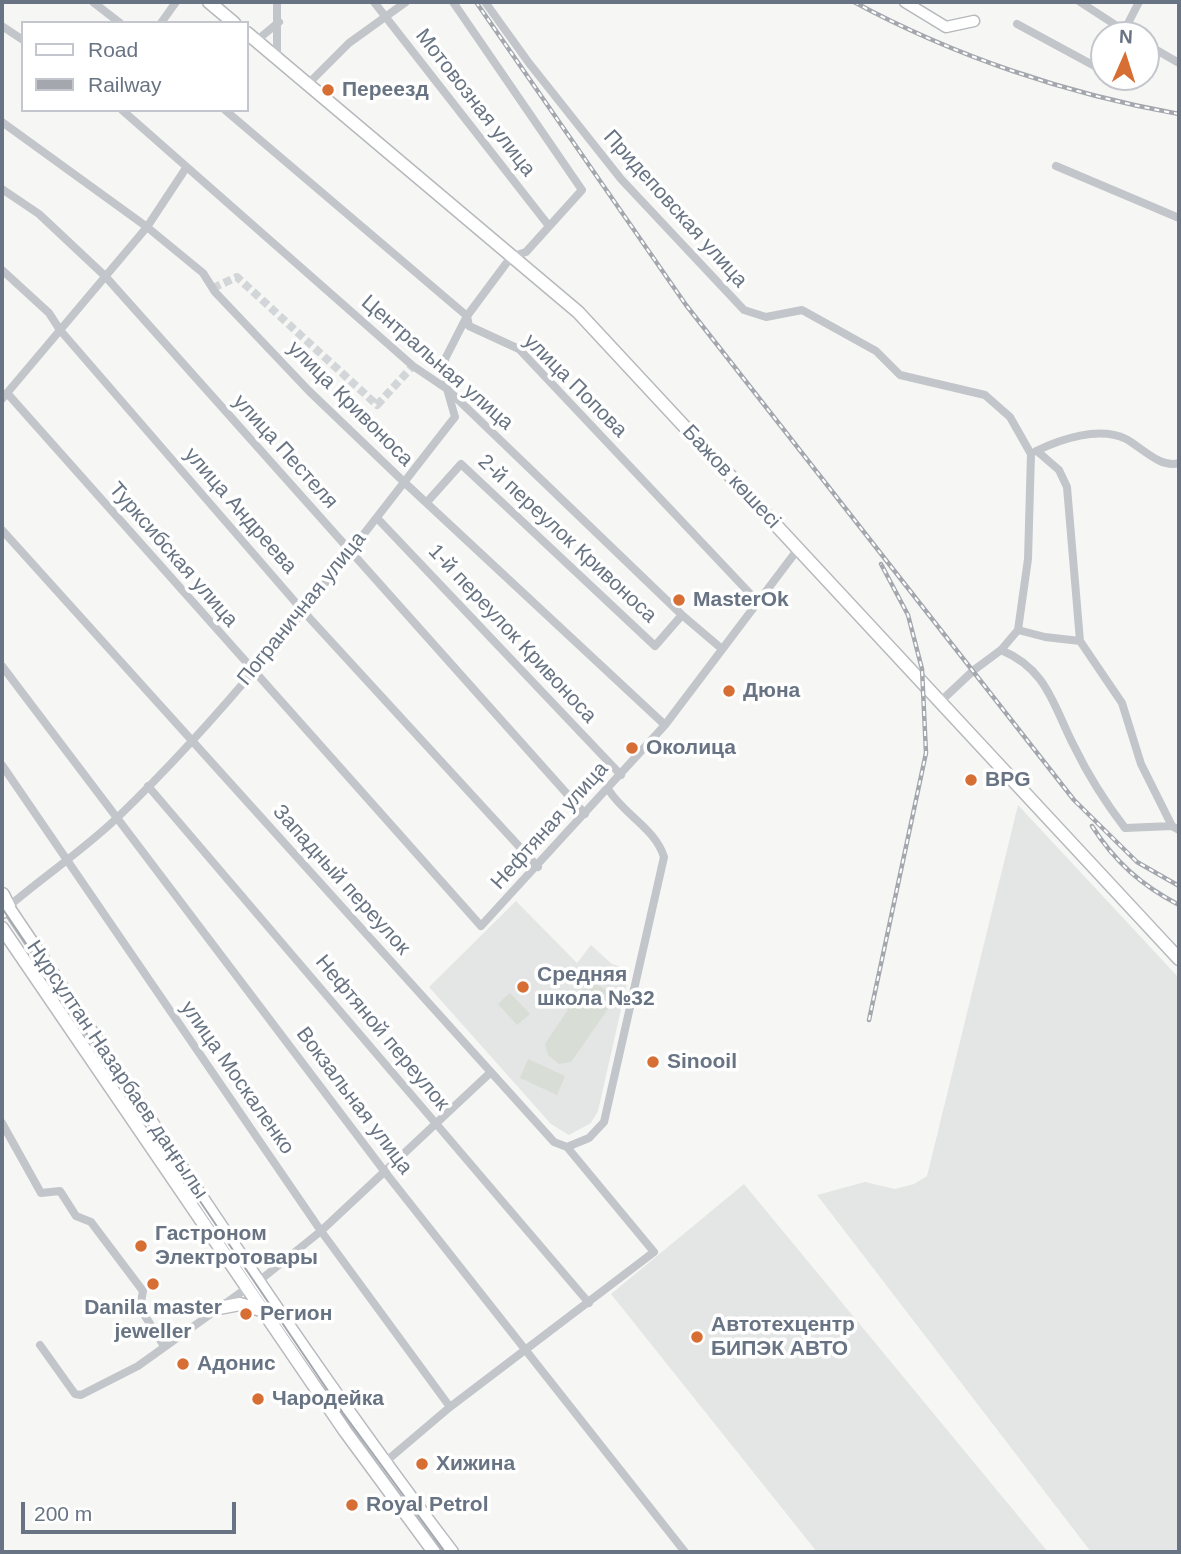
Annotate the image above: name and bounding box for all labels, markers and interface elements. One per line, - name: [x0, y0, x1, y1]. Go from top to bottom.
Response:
- legend: [21, 21, 248, 112]
- north arrow: [1090, 21, 1160, 91]
- street label: Мотовозная улица: [410, 24, 540, 182]
- text: N: [1119, 26, 1133, 47]
- text: Road: [88, 38, 138, 61]
- text: Railway: [88, 73, 162, 96]
- place label: Переезд: [342, 77, 429, 103]
- marker: Переезд: [320, 82, 336, 98]
- street label: Придеповская улица: [598, 125, 752, 293]
- street label: Центральная улица: [356, 290, 518, 436]
- street label: улица Попова: [518, 329, 632, 443]
- street label: улица Кривоноса: [282, 336, 418, 472]
- street label: улица Пестеля: [227, 390, 343, 514]
- street label: Бажов көшесі: [677, 420, 785, 534]
- street label: улица Андреева: [178, 443, 302, 579]
- street label: 2-й переулок Кривоноса: [472, 450, 662, 628]
- street label: Турксибская улица: [103, 477, 243, 633]
- street label: Пограничная улица: [232, 527, 372, 691]
- street label: 1-й переулок Кривоноса: [423, 539, 601, 729]
- place label: MasterOk: [693, 587, 789, 613]
- marker: MasterOk: [671, 592, 687, 608]
- place label: Дюна: [743, 678, 800, 704]
- marker: Дюна: [721, 683, 737, 699]
- place label: Околица: [646, 735, 736, 761]
- marker: Околица: [624, 740, 640, 756]
- street label: Нефтяная улица: [486, 757, 614, 895]
- place label: BPG: [985, 767, 1031, 793]
- marker: BPG: [963, 772, 979, 788]
- street label: Западный переулок: [267, 800, 415, 960]
- street label: Нұрсұлтан Назарбаев даңғылы: [21, 936, 213, 1204]
- street label: Нефтяной переулок: [310, 950, 454, 1116]
- place label: Средняя школа №32: [537, 962, 655, 1012]
- marker: Средняя школа №32: [515, 979, 531, 995]
- street label: улица Москаленко: [175, 996, 299, 1160]
- street label: Вокзальная улица: [290, 1022, 418, 1180]
- place label: Sinooil: [667, 1049, 737, 1075]
- marker: Sinooil: [645, 1054, 661, 1070]
- place label: Гастроном Электротовары: [155, 1221, 318, 1271]
- marker: Гастроном Электротовары: [133, 1238, 149, 1254]
- marker: Danila master jeweller: [145, 1276, 161, 1292]
- place label: Danila master jeweller: [84, 1295, 222, 1345]
- place label: Регион: [260, 1301, 332, 1327]
- marker: Регион: [238, 1306, 254, 1322]
- place label: Автотехцентр БИПЭК АВТО: [711, 1312, 855, 1362]
- marker: Автотехцентр БИПЭК АВТО: [689, 1329, 705, 1345]
- place label: Адонис: [197, 1351, 276, 1377]
- marker: Адонис: [175, 1356, 191, 1372]
- place label: Чародейка: [272, 1386, 384, 1412]
- marker: Чародейка: [250, 1391, 266, 1407]
- place label: Хижина: [436, 1451, 515, 1477]
- marker: Хижина: [414, 1456, 430, 1472]
- scale bar: [24, 1488, 240, 1532]
- place label: Royal Petrol: [366, 1492, 489, 1518]
- marker: Royal Petrol: [344, 1497, 360, 1513]
- text: 200 m: [34, 1502, 92, 1525]

